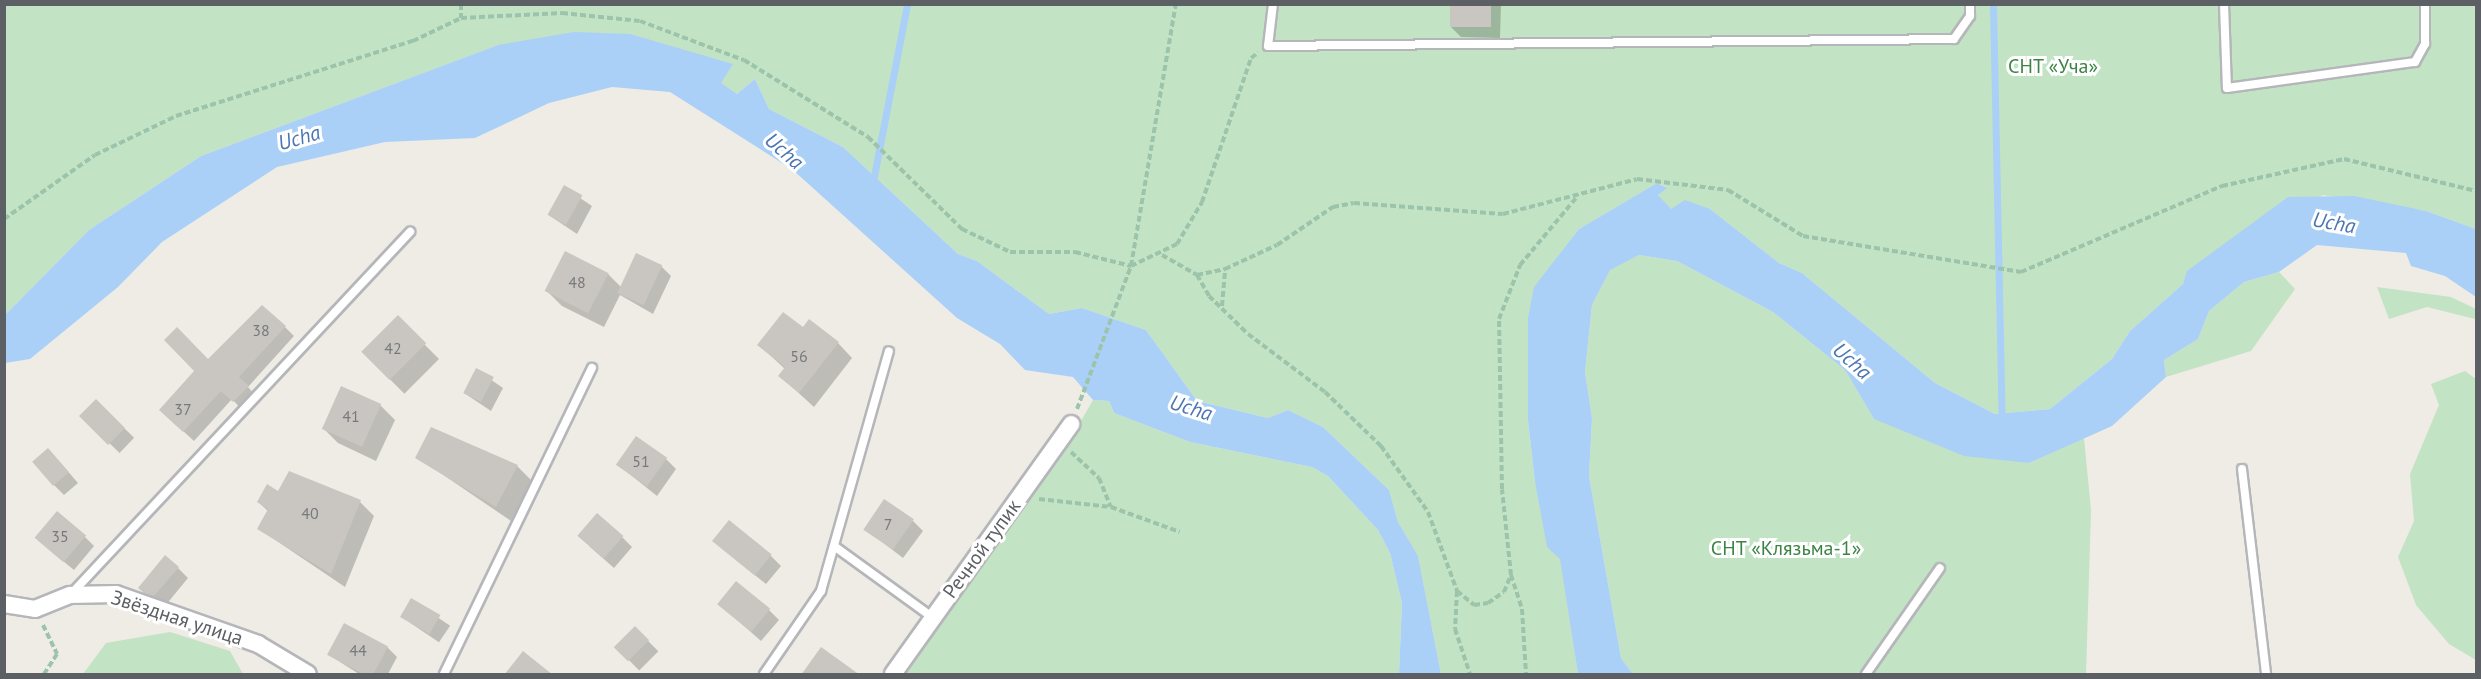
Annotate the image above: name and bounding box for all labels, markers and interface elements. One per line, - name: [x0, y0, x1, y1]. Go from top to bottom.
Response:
- park label: СНТ «Уча»: [2008, 54, 2098, 78]
- water label: Ucha: [275, 120, 323, 156]
- water label: Ucha: [759, 127, 809, 175]
- water label: Ucha: [2311, 207, 2357, 239]
- house number: 48: [568, 272, 586, 292]
- house number: 38: [252, 320, 270, 340]
- water label: Ucha: [1828, 337, 1876, 385]
- house number: 42: [384, 338, 402, 358]
- house number: 56: [790, 346, 808, 366]
- water label: Ucha: [1167, 390, 1215, 426]
- house number: 37: [174, 399, 192, 419]
- house number: 41: [342, 406, 360, 426]
- house number: 51: [632, 451, 650, 471]
- street label: Речной тупик: [938, 495, 1026, 603]
- house number: 40: [301, 503, 319, 523]
- house number: 7: [884, 514, 892, 534]
- house number: 35: [51, 526, 69, 546]
- park label: СНТ «Клязьма-1»: [1710, 536, 1862, 560]
- street label: Звёздная улица: [108, 585, 246, 651]
- house number: 44: [349, 640, 367, 660]

